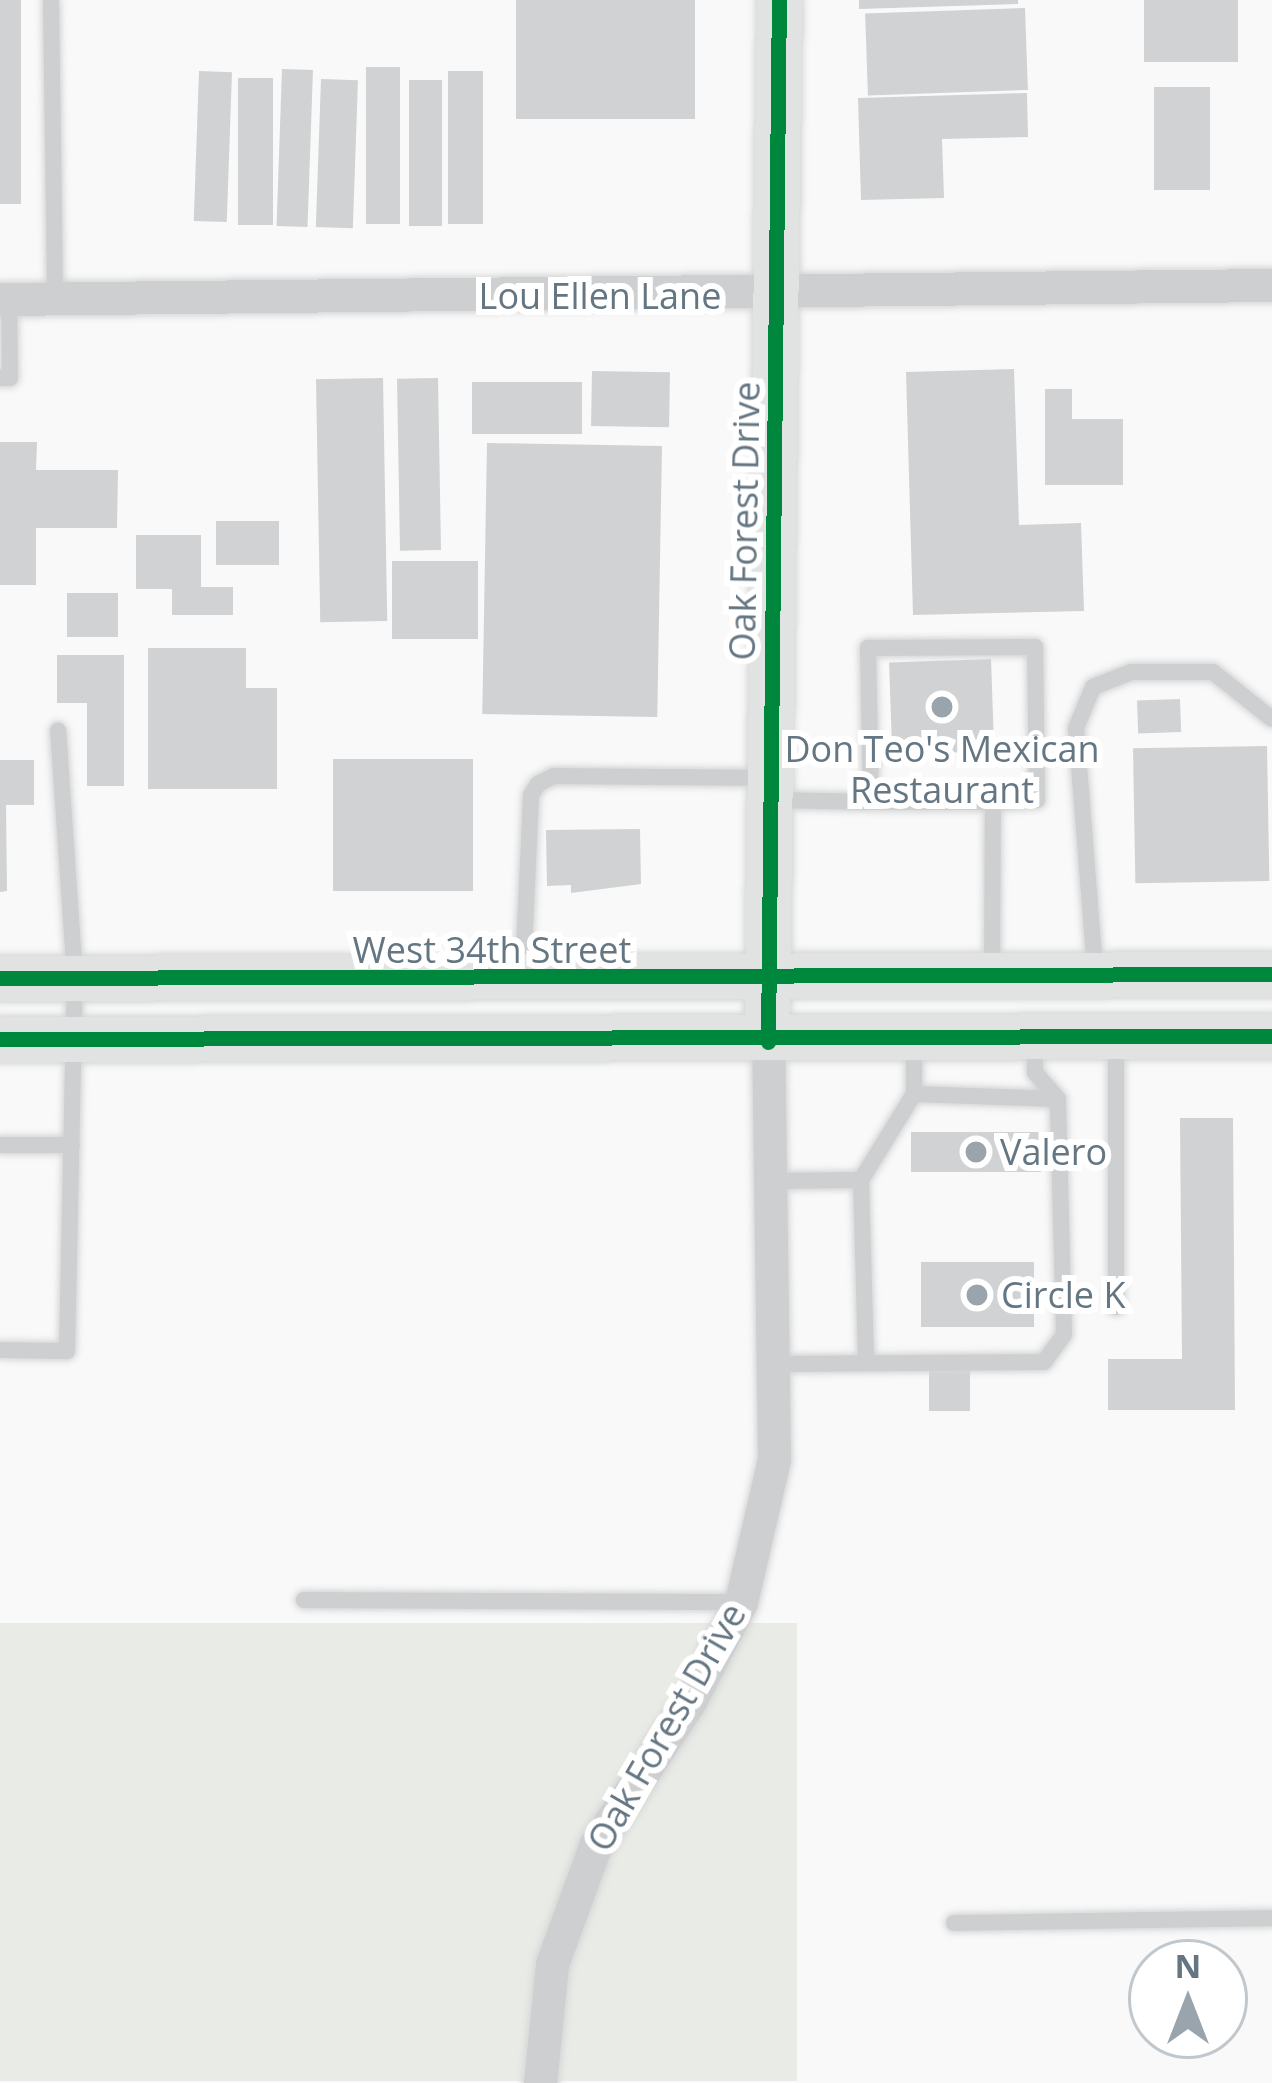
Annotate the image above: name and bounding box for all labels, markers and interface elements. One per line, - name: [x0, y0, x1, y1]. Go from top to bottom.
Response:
- street label: Lou Ellen Lane: [479, 274, 721, 318]
- street label: Oak Forest Drive: [720, 381, 768, 661]
- marker: Don Teo's Mexican Restaurant: [929, 694, 955, 720]
- place label: Don Teo's Mexican Restaurant: [784, 726, 1100, 811]
- street label: West 34th Street: [353, 928, 631, 972]
- place label: Valero: [1000, 1130, 1107, 1174]
- marker: Valero: [963, 1139, 989, 1165]
- place label: Circle K: [1001, 1273, 1125, 1317]
- marker: Circle K: [964, 1282, 990, 1308]
- street label: Oak Forest Drive: [578, 1595, 754, 1859]
- north arrow: [1128, 1939, 1248, 2059]
- text: N: [1175, 1943, 1201, 1988]

